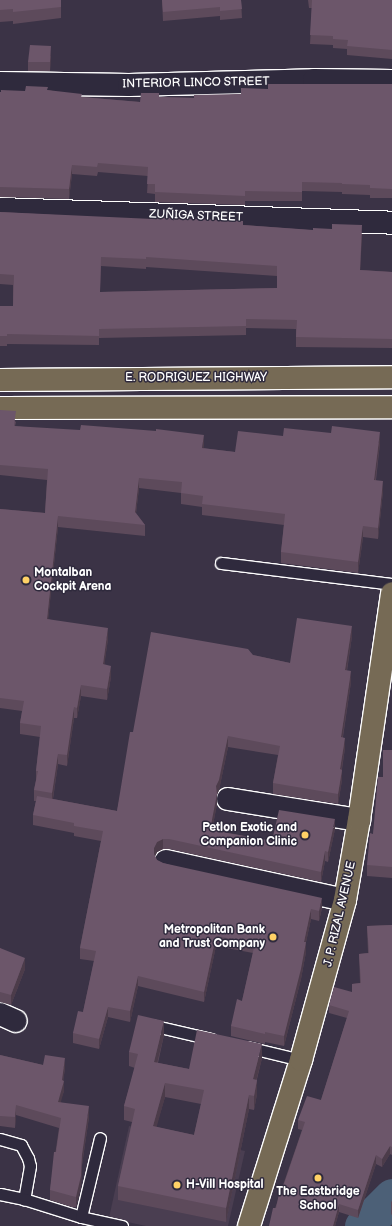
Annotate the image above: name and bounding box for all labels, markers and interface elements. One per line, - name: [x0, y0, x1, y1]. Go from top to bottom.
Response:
- street label: INTERIOR LINCO STREET: [122, 75, 270, 91]
- street label: ZUÑIGA STREET: [149, 207, 243, 225]
- street label: E. RODRIGUEZ HIGHWAY: [125, 371, 267, 385]
- place label: Montalban Cockpit Arena: [34, 566, 111, 594]
- marker: Montalban Cockpit Arena: [21, 575, 31, 585]
- place label: Petlon Exotic and Companion Clinic: [201, 821, 297, 849]
- marker: Petlon Exotic and Companion Clinic: [300, 830, 310, 840]
- street label: J. P. RIZAL AVENUE: [321, 860, 359, 968]
- place label: Metropolitan Bank and Trust Company: [159, 923, 265, 951]
- marker: Metropolitan Bank and Trust Company: [268, 932, 278, 942]
- marker: The Eastbridge School: [313, 1173, 323, 1183]
- place label: H-Vill Hospital: [186, 1178, 264, 1192]
- marker: H-Vill Hospital: [171, 1179, 183, 1191]
- place label: The Eastbridge School: [276, 1185, 360, 1213]

